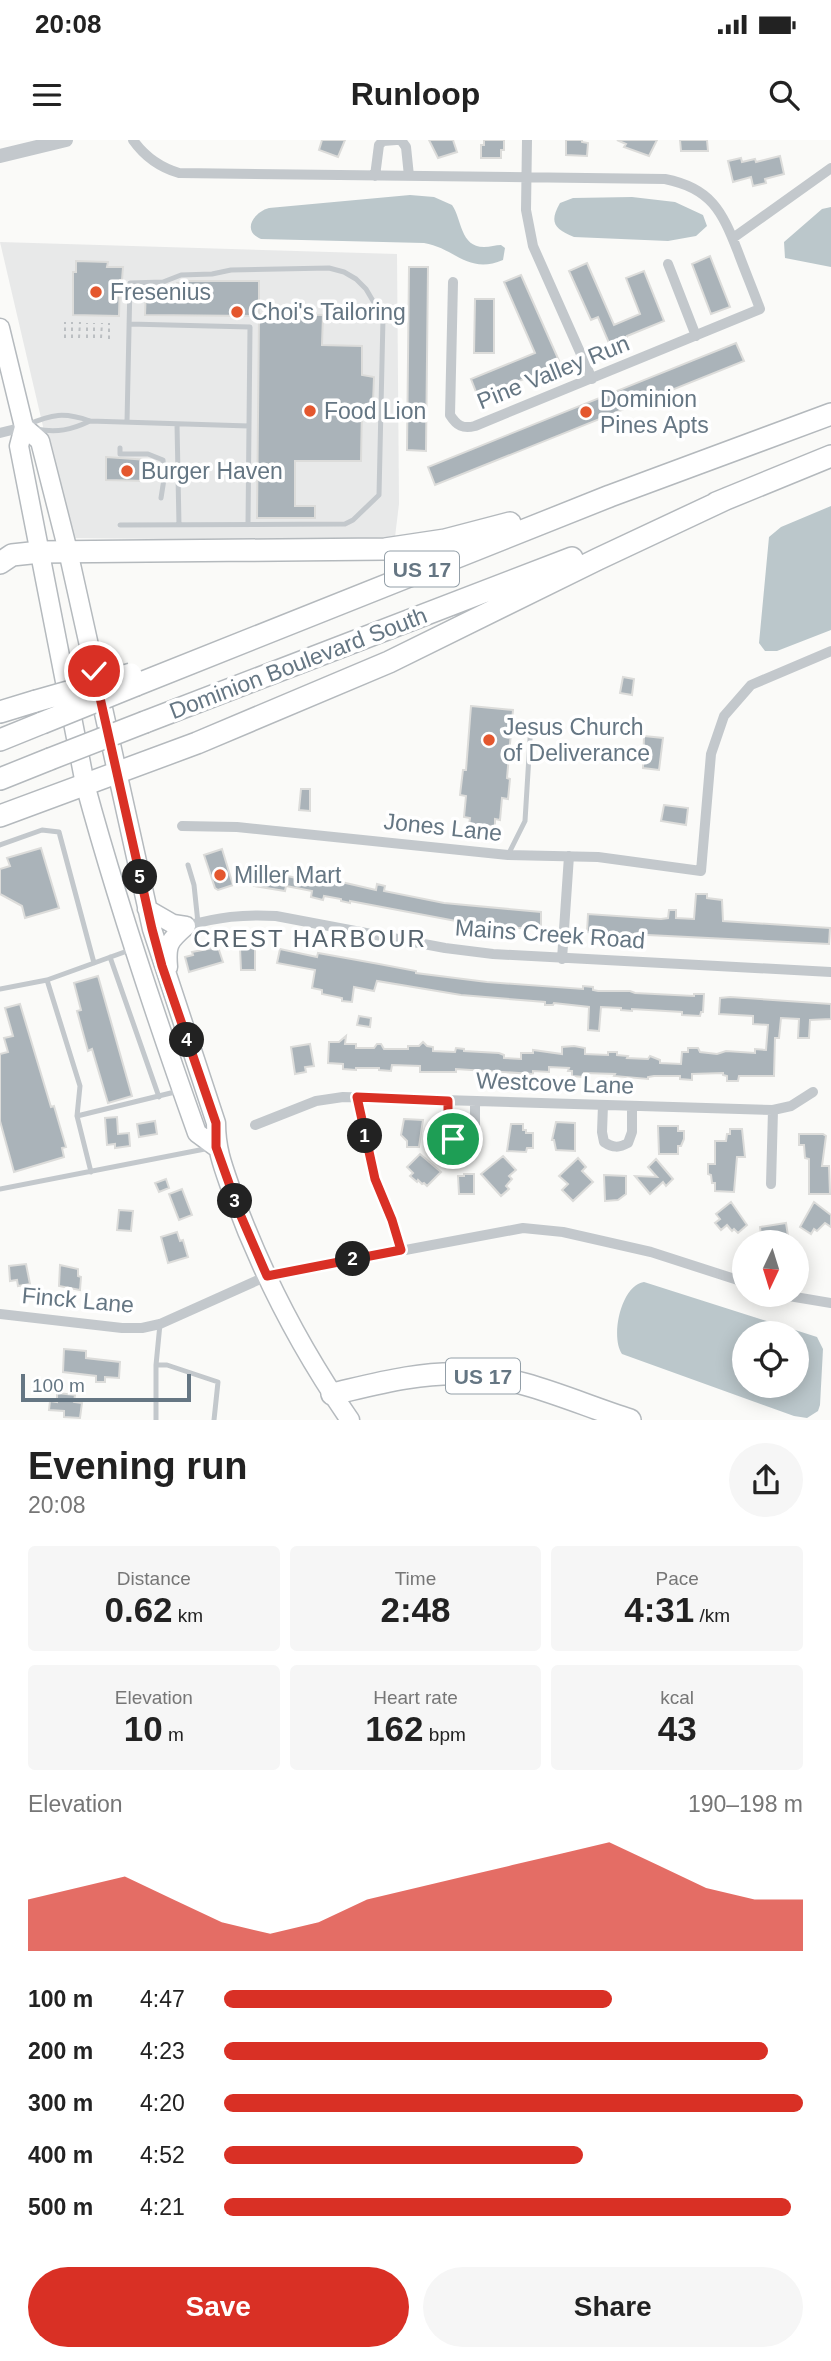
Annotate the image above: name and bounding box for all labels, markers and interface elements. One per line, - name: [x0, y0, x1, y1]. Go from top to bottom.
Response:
- text: 20:08: [35, 9, 102, 39]
- icon: menu: [28, 76, 66, 114]
- text: Runloop: [351, 76, 480, 112]
- icon: search: [765, 76, 803, 114]
- place label: Fresenius: [110, 279, 211, 305]
- marker: Fresenius: [88, 284, 104, 300]
- place label: Choi's Tailoring: [251, 299, 406, 325]
- marker: Choi's Tailoring: [229, 304, 245, 320]
- street label: Pine Valley Run: [473, 330, 633, 414]
- place label: Dominion Pines Apts: [600, 386, 709, 438]
- place label: Food Lion: [324, 398, 426, 424]
- marker: Food Lion: [302, 403, 318, 419]
- marker: Dominion Pines Apts: [578, 404, 594, 420]
- place label: Burger Haven: [141, 458, 283, 484]
- marker: Burger Haven: [119, 463, 135, 479]
- road number: US 17: [385, 552, 459, 586]
- street label: Dominion Boulevard South: [166, 602, 430, 724]
- pin: [64, 641, 124, 701]
- icon: check: [75, 652, 113, 690]
- place label: Jesus Church of Deliverance: [503, 714, 650, 766]
- marker: Jesus Church of Deliverance: [481, 732, 497, 748]
- street label: Jones Lane: [382, 808, 504, 846]
- pin: 5: [122, 860, 158, 894]
- place label: Miller Mart: [234, 862, 342, 888]
- text: 5: [134, 866, 145, 887]
- marker: Miller Mart: [212, 867, 228, 883]
- street label: Mains Creek Road: [454, 914, 646, 954]
- district label: CREST HARBOUR: [193, 925, 427, 952]
- pin: 4: [170, 1023, 204, 1058]
- text: 4: [181, 1029, 192, 1050]
- street label: Westcove Lane: [476, 1067, 634, 1099]
- pin: [423, 1109, 483, 1169]
- pin: 1: [348, 1118, 382, 1154]
- icon: arrive: [434, 1120, 472, 1158]
- text: 1: [359, 1125, 370, 1146]
- pin: 3: [218, 1184, 252, 1218]
- text: 3: [229, 1190, 240, 1211]
- north arrow: [732, 1230, 808, 1307]
- map controls: [732, 1230, 809, 1398]
- pin: 2: [336, 1242, 370, 1276]
- text: 2: [347, 1248, 358, 1269]
- street label: Finck Lane: [21, 1282, 135, 1318]
- button: locate: [732, 1321, 809, 1398]
- road number: US 17: [446, 1358, 520, 1394]
- scale bar: [21, 1370, 191, 1402]
- text: 100 m: [32, 1375, 85, 1396]
- button: share: [729, 1443, 803, 1517]
- text: Evening run: [28, 1445, 248, 1487]
- text: 20:08: [28, 1492, 86, 1518]
- text: Distance: [117, 1568, 191, 1589]
- text: Time: [395, 1568, 436, 1589]
- text: Pace: [656, 1568, 699, 1589]
- text: 0.62: [104, 1590, 173, 1629]
- text: 2:48: [380, 1590, 451, 1629]
- text: 4:31: [624, 1590, 694, 1629]
- text: km: [173, 1605, 203, 1626]
- text: /km: [694, 1605, 730, 1626]
- text: Elevation: [115, 1687, 193, 1708]
- text: Heart rate: [373, 1687, 458, 1708]
- text: kcal: [660, 1687, 694, 1708]
- text: 10: [124, 1709, 163, 1748]
- text: 162: [365, 1709, 424, 1748]
- text: 43: [658, 1709, 697, 1748]
- text: m: [163, 1724, 184, 1745]
- text: bpm: [424, 1724, 466, 1745]
- text: Elevation: [28, 1791, 123, 1817]
- text: 190–198 m: [688, 1791, 803, 1817]
- text: 100 m: [28, 1986, 93, 2012]
- text: 4:47: [140, 1986, 185, 2012]
- text: 200 m: [28, 2038, 93, 2064]
- text: 4:23: [140, 2038, 185, 2064]
- text: 300 m: [28, 2090, 93, 2116]
- text: 4:20: [140, 2090, 185, 2116]
- text: 400 m: [28, 2142, 93, 2168]
- text: 4:52: [140, 2142, 185, 2168]
- text: 500 m: [28, 2194, 93, 2220]
- text: 4:21: [140, 2194, 185, 2220]
- button: Save: [28, 2267, 409, 2347]
- button: Share: [423, 2267, 803, 2347]

